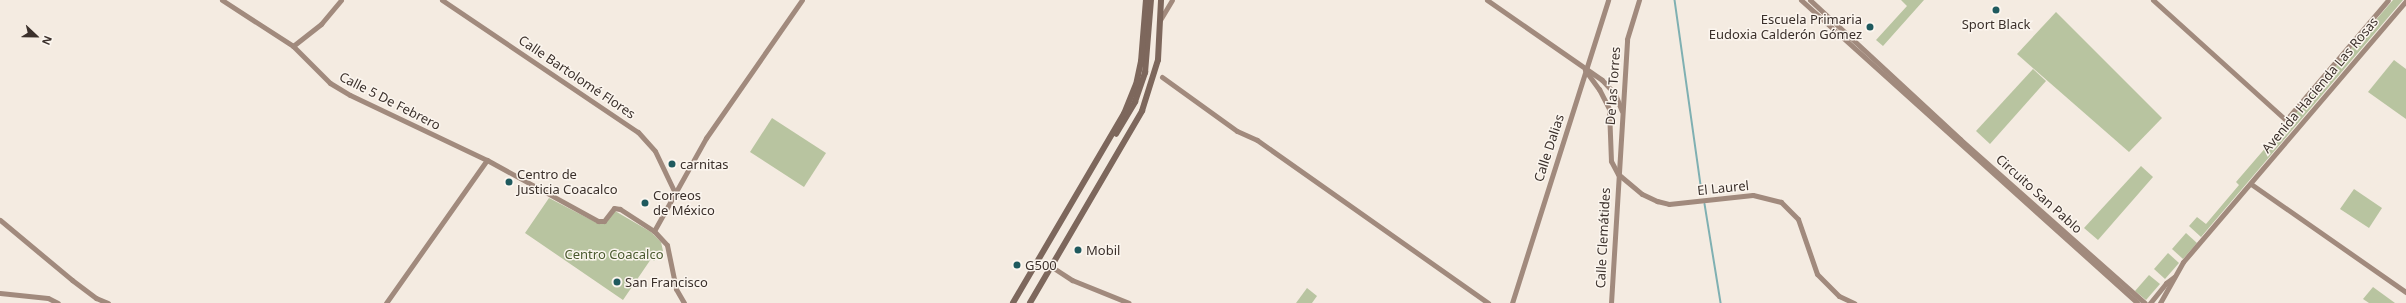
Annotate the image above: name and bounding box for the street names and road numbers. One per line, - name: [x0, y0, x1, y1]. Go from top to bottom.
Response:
- street label: Avenida Hacienda Las Rosas: [2259, 14, 2381, 156]
- street label: Calle Bartolomé Flores: [516, 32, 638, 122]
- street label: De las Torres: [1602, 46, 1624, 126]
- street label: Calle 5 De Febrero: [337, 69, 443, 133]
- street label: Calle Dalias: [1531, 112, 1567, 184]
- street label: Circuito San Pablo: [1993, 151, 2085, 237]
- street label: El Laurel: [1696, 178, 1750, 198]
- street label: Calle Clemátides: [1593, 187, 1613, 289]

